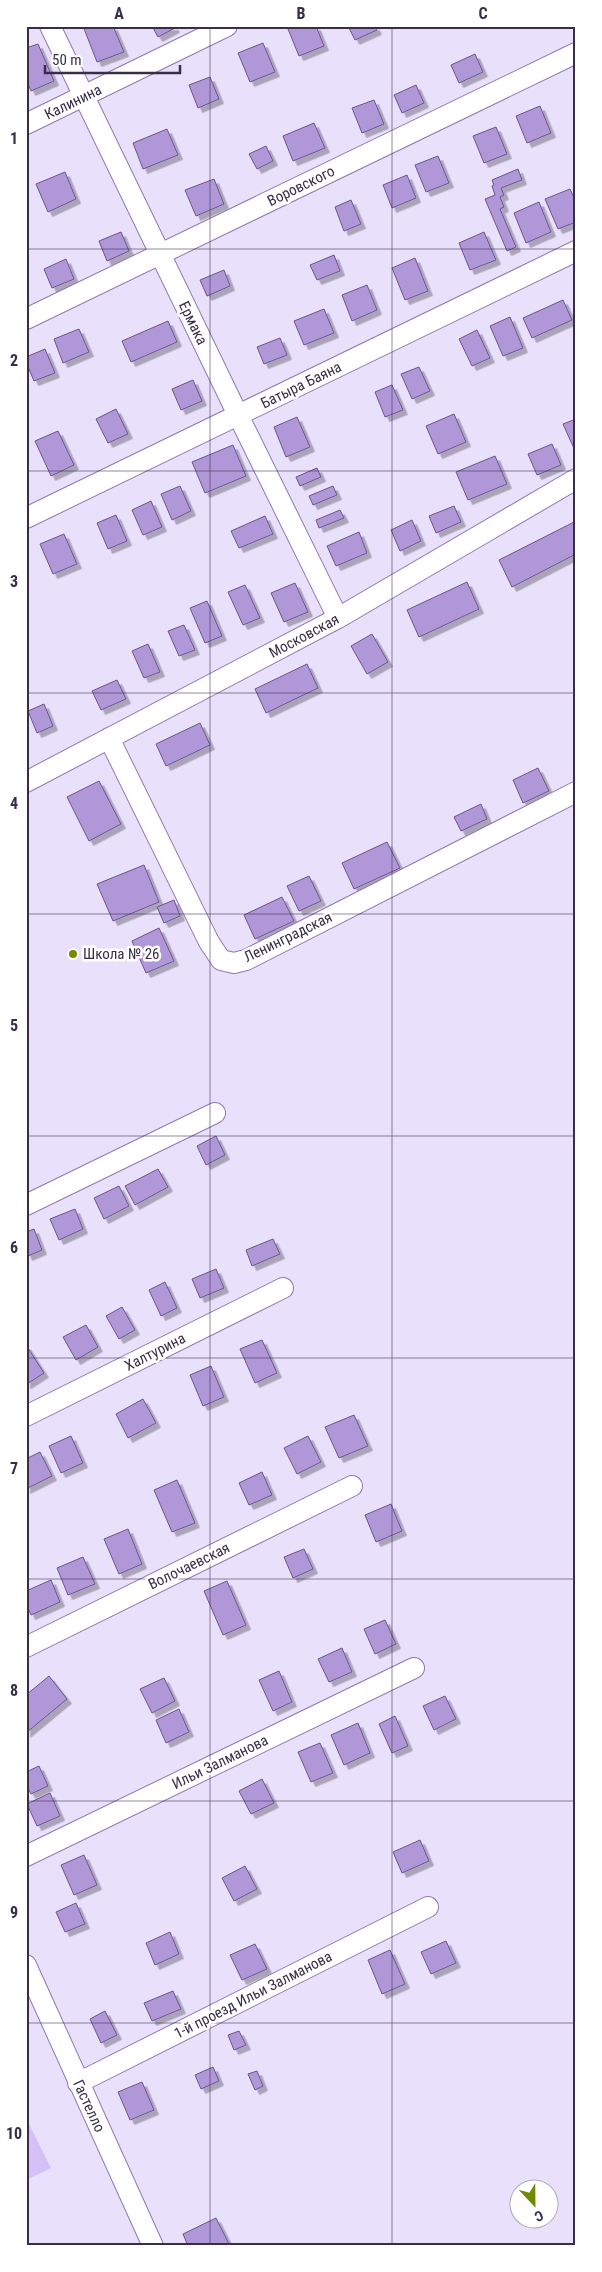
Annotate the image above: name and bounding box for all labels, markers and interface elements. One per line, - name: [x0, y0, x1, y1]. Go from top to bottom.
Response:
- text: A: [114, 4, 124, 23]
- text: B: [297, 4, 306, 23]
- text: C: [478, 4, 488, 23]
- scale bar: [45, 42, 180, 74]
- text: 50 m: [52, 51, 82, 69]
- street label: Калинина: [42, 81, 104, 123]
- text: 1: [10, 129, 18, 148]
- street label: Воровского: [264, 162, 338, 210]
- street label: Ермака: [175, 298, 211, 348]
- text: 2: [10, 351, 18, 370]
- street label: Батыра Баяна: [258, 358, 344, 412]
- text: 3: [10, 572, 18, 591]
- street label: Московская: [266, 610, 342, 662]
- text: 4: [10, 794, 18, 813]
- street label: Ленинградская: [241, 908, 335, 966]
- place label: Школа № 26: [83, 945, 160, 963]
- marker: Школа № 26: [67, 948, 79, 960]
- text: 5: [10, 1016, 18, 1035]
- text: 6: [10, 1238, 18, 1257]
- street label: Халтурина: [122, 1329, 188, 1375]
- text: 7: [10, 1459, 18, 1478]
- street label: Волочаевская: [145, 1539, 233, 1593]
- text: 8: [10, 1681, 18, 1700]
- street label: Ильи Залманова: [169, 1731, 271, 1793]
- text: 9: [10, 1903, 18, 1922]
- street label: 1-й проезд Ильи Залманова: [171, 1947, 335, 2043]
- street label: Гастелло: [69, 2077, 109, 2135]
- text: 10: [6, 2124, 22, 2143]
- north arrow: [510, 2180, 560, 2230]
- text: С: [532, 2207, 546, 2225]

